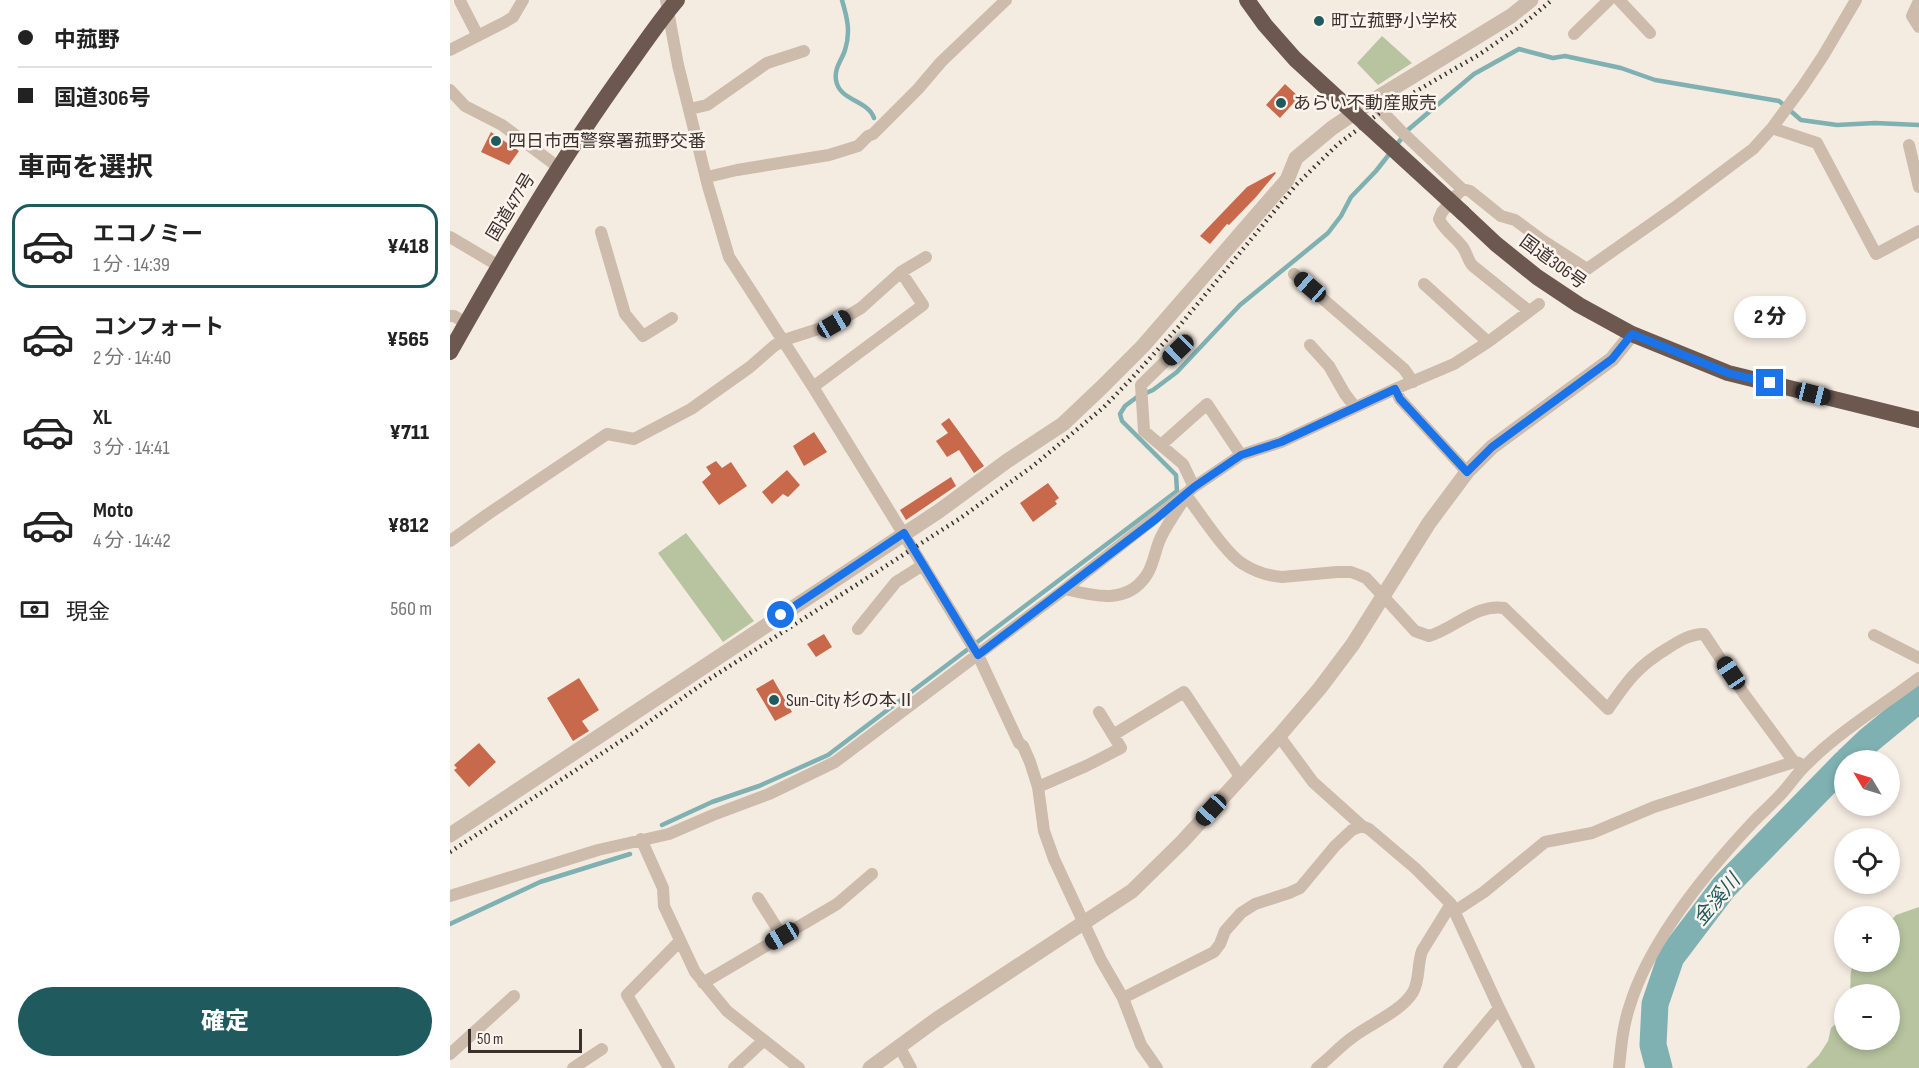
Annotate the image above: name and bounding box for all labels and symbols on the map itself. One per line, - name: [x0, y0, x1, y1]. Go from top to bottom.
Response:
- place label: 町立菰野小学校: [1331, 11, 1457, 32]
- marker: 町立菰野小学校: [1312, 14, 1326, 28]
- place label: あらい不動産販売: [1293, 93, 1437, 114]
- marker: あらい不動産販売: [1274, 96, 1288, 110]
- place label: 四日市西警察署菰野交番: [508, 131, 706, 152]
- marker: 四日市西警察署菰野交番: [489, 134, 503, 148]
- street label: 国道477号: [482, 169, 540, 245]
- street label: 国道306号: [1515, 231, 1591, 293]
- car: [1291, 268, 1329, 306]
- callout: 2 分: [1734, 296, 1806, 338]
- car: [814, 307, 854, 341]
- car: [1159, 331, 1197, 369]
- route end: [1756, 369, 1783, 396]
- car: [1793, 381, 1833, 407]
- route start: [767, 601, 794, 628]
- car: [1713, 653, 1749, 693]
- place label: Sun-City 杉の本Ⅱ: [786, 690, 915, 711]
- marker: Sun-City 杉の本Ⅱ: [767, 693, 781, 707]
- north arrow: [1834, 750, 1900, 816]
- car: [1192, 791, 1230, 829]
- water label: 金溪川: [1689, 868, 1747, 931]
- car: [762, 919, 802, 953]
- scale bar: [468, 1026, 582, 1054]

